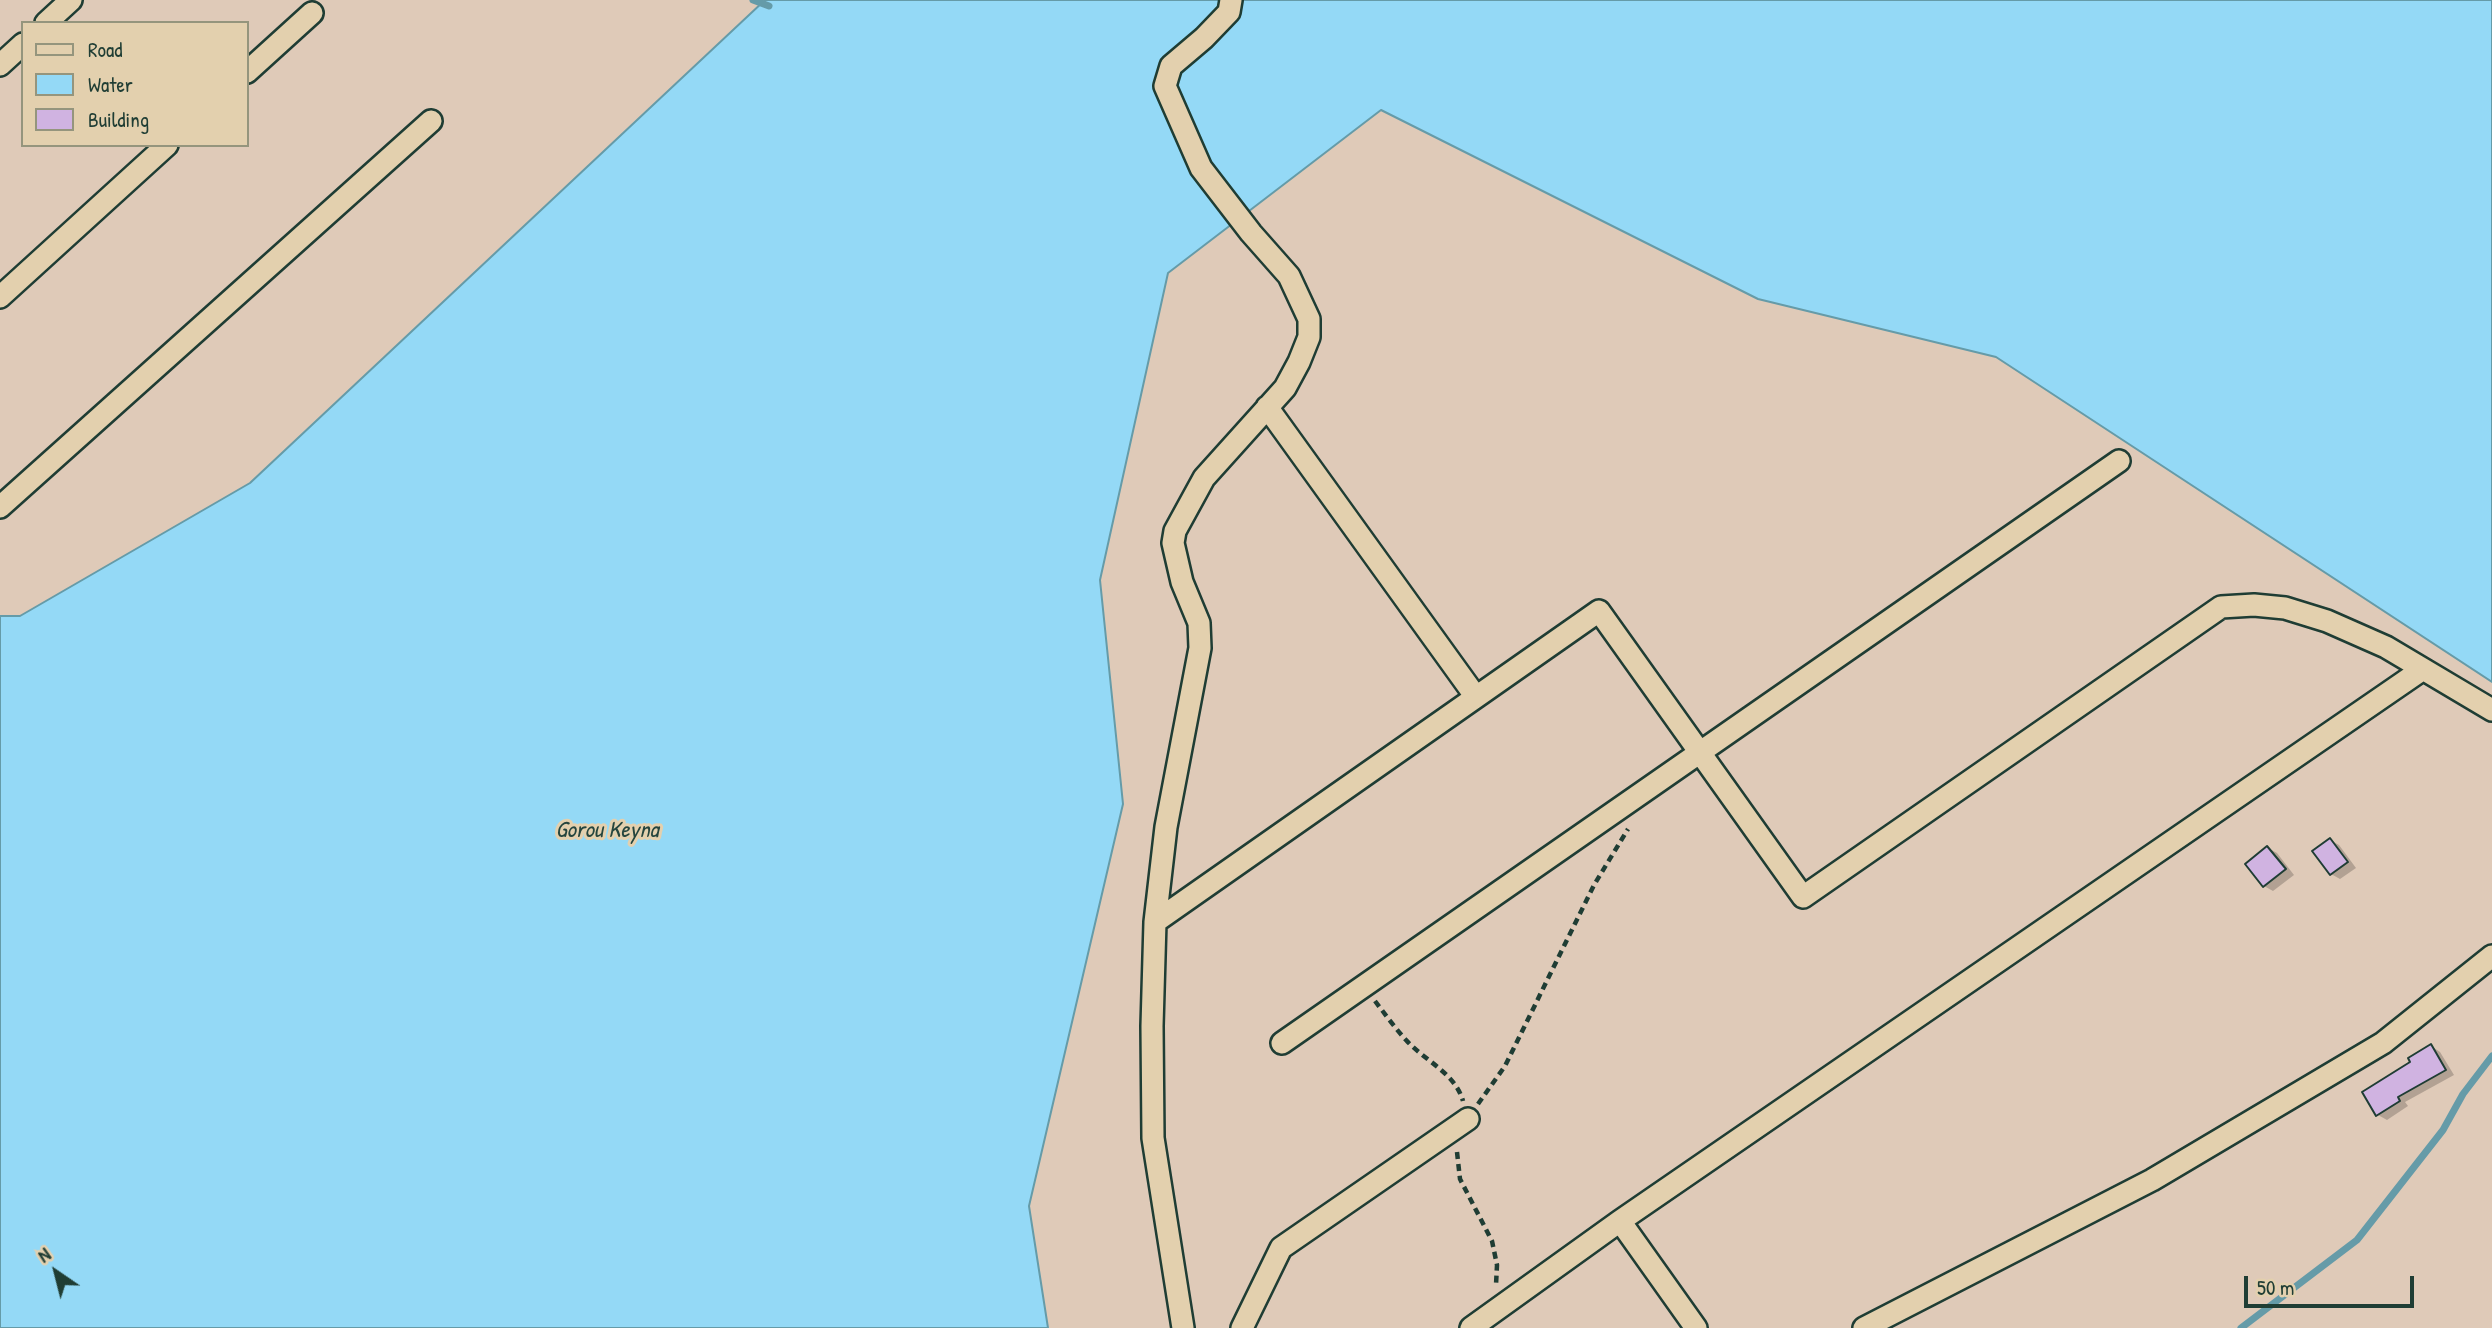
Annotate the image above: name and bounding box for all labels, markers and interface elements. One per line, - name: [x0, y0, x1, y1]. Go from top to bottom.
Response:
- legend: [21, 21, 248, 147]
- text: Road: [88, 35, 122, 64]
- text: Water: [88, 70, 133, 99]
- text: Building: [88, 105, 149, 134]
- water label: Gorou Keyna: [555, 817, 659, 845]
- north arrow: [21, 1237, 91, 1307]
- text: N: [32, 1241, 56, 1268]
- scale bar: [2247, 1262, 2417, 1306]
- text: 50 m: [2257, 1273, 2294, 1302]

